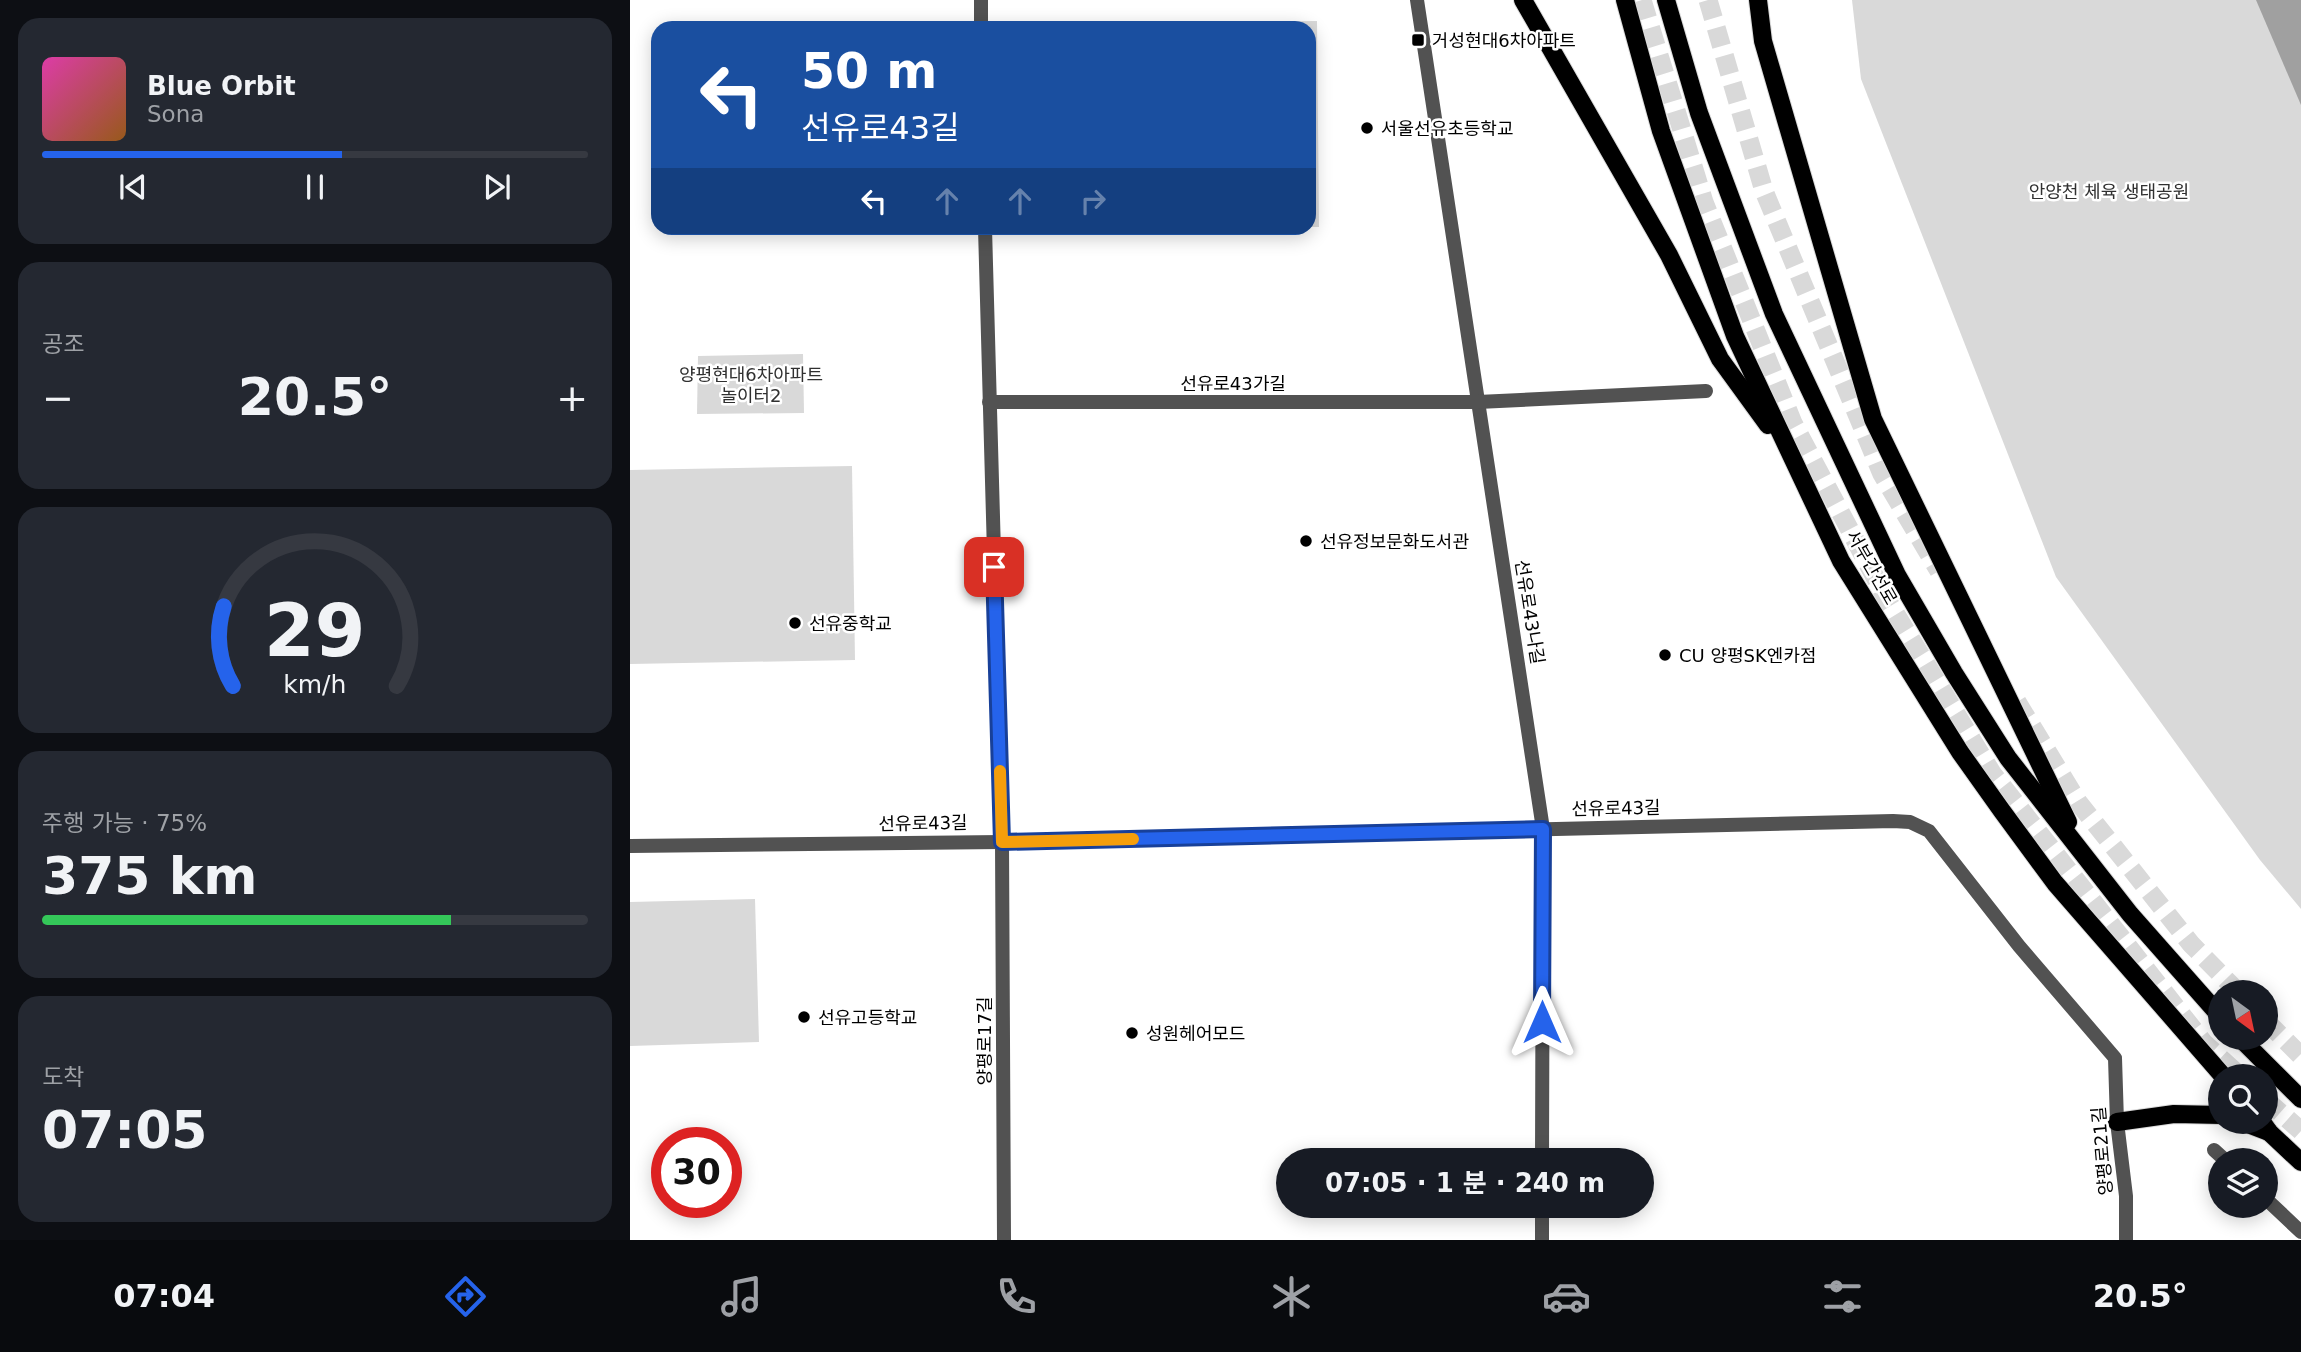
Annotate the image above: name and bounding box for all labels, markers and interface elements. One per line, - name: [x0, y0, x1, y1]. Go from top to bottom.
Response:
- place label: 거성현대6차아파트: [1432, 30, 1576, 51]
- marker: 거성현대6차아파트: [1410, 32, 1426, 48]
- text: 50 m: [801, 43, 937, 100]
- icon: left: [686, 49, 777, 140]
- text: Blue Orbit: [147, 71, 296, 101]
- text: Sona: [147, 101, 204, 127]
- text: 선유로43길: [801, 109, 959, 147]
- place label: 서울선유초등학교: [1381, 118, 1513, 139]
- marker: 서울선유초등학교: [1359, 120, 1375, 136]
- icon: previous: [114, 168, 152, 206]
- icon: pause: [296, 168, 334, 206]
- icon: next: [478, 168, 516, 206]
- park label: 안양천 체육 생태공원: [2029, 181, 2189, 202]
- icon: left: [855, 182, 893, 220]
- icon: ahead: [928, 182, 966, 220]
- icon: ahead: [1001, 182, 1039, 220]
- icon: right: [1074, 182, 1112, 220]
- text: 공조: [42, 331, 84, 357]
- park label: 양평현대6차아파트 놀이터2: [679, 364, 823, 406]
- text: 20.5°: [238, 367, 392, 427]
- street label: 선유로43가길: [1180, 373, 1286, 394]
- text: −: [42, 376, 74, 420]
- text: +: [556, 376, 588, 420]
- street label: 서부간선로: [1842, 526, 1902, 608]
- place label: 선유정보문화도서관: [1320, 531, 1469, 552]
- marker: 선유정보문화도서관: [1298, 533, 1314, 549]
- pin: [964, 537, 1024, 597]
- icon: arrive: [975, 548, 1013, 586]
- street label: 선유로43나길: [1511, 558, 1549, 666]
- text: 29: [264, 588, 366, 673]
- place label: 선유중학교: [809, 613, 892, 634]
- marker: 선유중학교: [787, 615, 803, 631]
- place label: CU 양평SK엔카점: [1679, 645, 1817, 666]
- marker: CU 양평SK엔카점: [1657, 647, 1673, 663]
- text: km/h: [283, 670, 347, 699]
- street label: 선유로43길: [1571, 797, 1661, 819]
- text: 주행 가능 · 75%: [42, 810, 207, 836]
- street label: 선유로43길: [878, 812, 968, 834]
- text: 375 km: [42, 846, 257, 906]
- north arrow: [2208, 980, 2278, 1050]
- map controls: [2208, 980, 2278, 1218]
- position arrow: [1505, 985, 1579, 1059]
- street label: 양평로17길: [974, 996, 995, 1086]
- place label: 선유고등학교: [818, 1007, 917, 1028]
- marker: 선유고등학교: [796, 1009, 812, 1025]
- place label: 성원헤어모드: [1146, 1023, 1245, 1044]
- marker: 성원헤어모드: [1124, 1025, 1140, 1041]
- text: 도착: [42, 1064, 84, 1090]
- button: search: [2208, 1064, 2278, 1134]
- text: 07:05: [42, 1100, 208, 1160]
- street label: 양평로21길: [2088, 1106, 2116, 1196]
- speed limit sign: 30: [651, 1127, 742, 1218]
- button: layers: [2208, 1148, 2278, 1218]
- text: 07:05 · 1 분 · 240 m: [1325, 1168, 1605, 1198]
- icon: directions: [441, 1272, 490, 1321]
- icon: music: [717, 1272, 766, 1321]
- icon: phone: [992, 1272, 1041, 1321]
- icon: climate: [1267, 1272, 1316, 1321]
- icon: car: [1542, 1272, 1591, 1321]
- icon: filters: [1818, 1272, 1867, 1321]
- text: 07:04: [113, 1277, 215, 1315]
- text: 20.5°: [2093, 1277, 2188, 1315]

